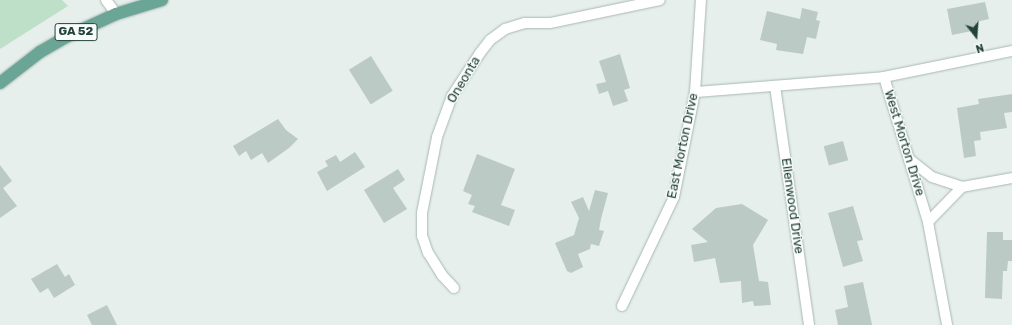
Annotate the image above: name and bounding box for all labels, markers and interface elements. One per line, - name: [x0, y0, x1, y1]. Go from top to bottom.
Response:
- north arrow: [956, 16, 996, 56]
- road number: GA 52: [54, 22, 98, 42]
- text: N: [974, 41, 985, 55]
- street label: Oneonta: [444, 54, 484, 106]
- street label: West Morton Drive: [880, 88, 928, 198]
- street label: East Morton Drive: [664, 92, 702, 200]
- street label: Ellenwood Drive: [778, 157, 806, 255]

